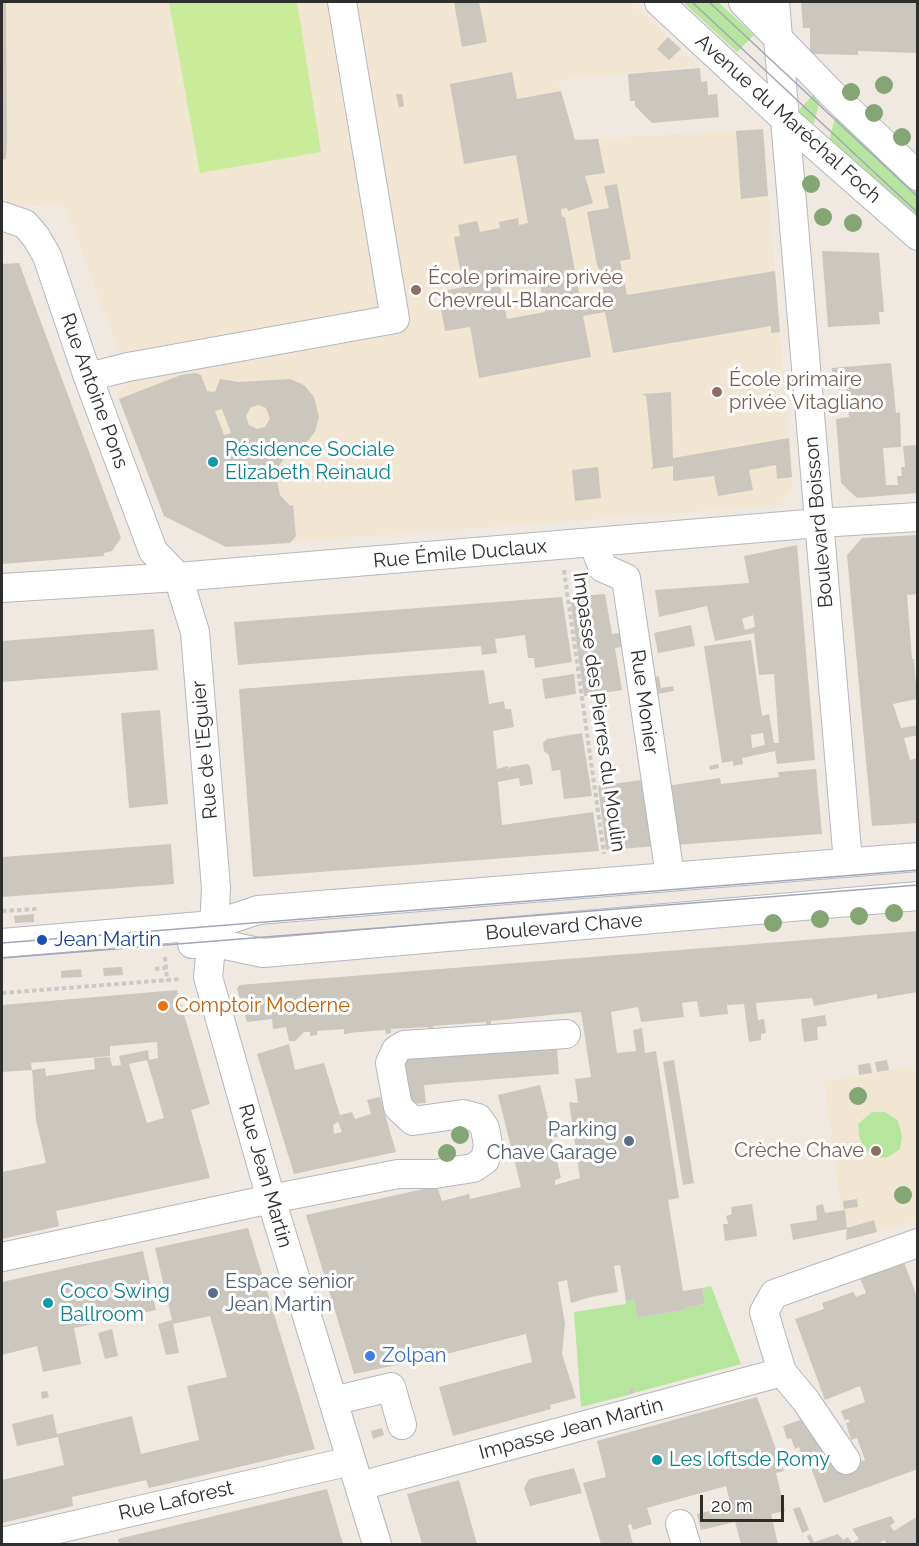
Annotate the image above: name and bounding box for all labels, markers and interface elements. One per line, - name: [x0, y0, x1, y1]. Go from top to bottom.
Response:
- street label: Avenue du Maréchal Foch: [690, 29, 886, 209]
- place label: École primaire privée Chevreul-Blancarde: [428, 266, 623, 313]
- marker: École primaire privée Chevreul-Blancarde: [409, 283, 423, 297]
- street label: Rue Antoine Pons: [55, 310, 133, 472]
- place label: École primaire privée Vitagliano: [729, 368, 884, 415]
- marker: École primaire privée Vitagliano: [710, 385, 724, 399]
- street label: Boulevard Boisson: [800, 435, 838, 609]
- place label: Résidence Sociale Elizabeth Reinaud: [225, 438, 395, 485]
- marker: Résidence Sociale Elizabeth Reinaud: [206, 455, 220, 469]
- street label: Rue Émile Duclaux: [372, 534, 548, 574]
- street label: Impasse des Pierres du Moulin: [567, 570, 631, 854]
- street label: Rue Monier: [625, 648, 663, 756]
- street label: Rue de l'Eguier: [187, 680, 223, 820]
- street label: Boulevard Chave: [484, 908, 644, 946]
- place label: Jean Martin: [54, 928, 161, 952]
- marker: Jean Martin: [35, 933, 49, 947]
- place label: Comptoir Moderne: [175, 994, 350, 1018]
- marker: Comptoir Moderne: [156, 999, 170, 1013]
- street label: Rue Jean Martin: [233, 1101, 297, 1251]
- place label: Parking Chave Garage: [487, 1118, 617, 1165]
- marker: Parking Chave Garage: [622, 1134, 636, 1148]
- place label: Crèche Chave: [734, 1139, 864, 1163]
- marker: Crèche Chave: [869, 1144, 883, 1158]
- place label: Espace senior Jean Martin: [225, 1270, 354, 1317]
- place label: Coco Swing Ballroom: [60, 1280, 170, 1327]
- marker: Espace senior Jean Martin: [206, 1286, 220, 1300]
- marker: Coco Swing Ballroom: [41, 1296, 55, 1310]
- place label: Zolpan: [382, 1344, 447, 1368]
- marker: Zolpan: [363, 1349, 377, 1363]
- street label: Impasse Jean Martin: [476, 1393, 666, 1465]
- place label: Les loftsde Romy: [669, 1448, 830, 1472]
- marker: Les loftsde Romy: [650, 1453, 664, 1467]
- street label: Rue Laforest: [116, 1476, 236, 1526]
- scale bar: [703, 1483, 787, 1521]
- text: 20 m: [711, 1495, 753, 1516]

